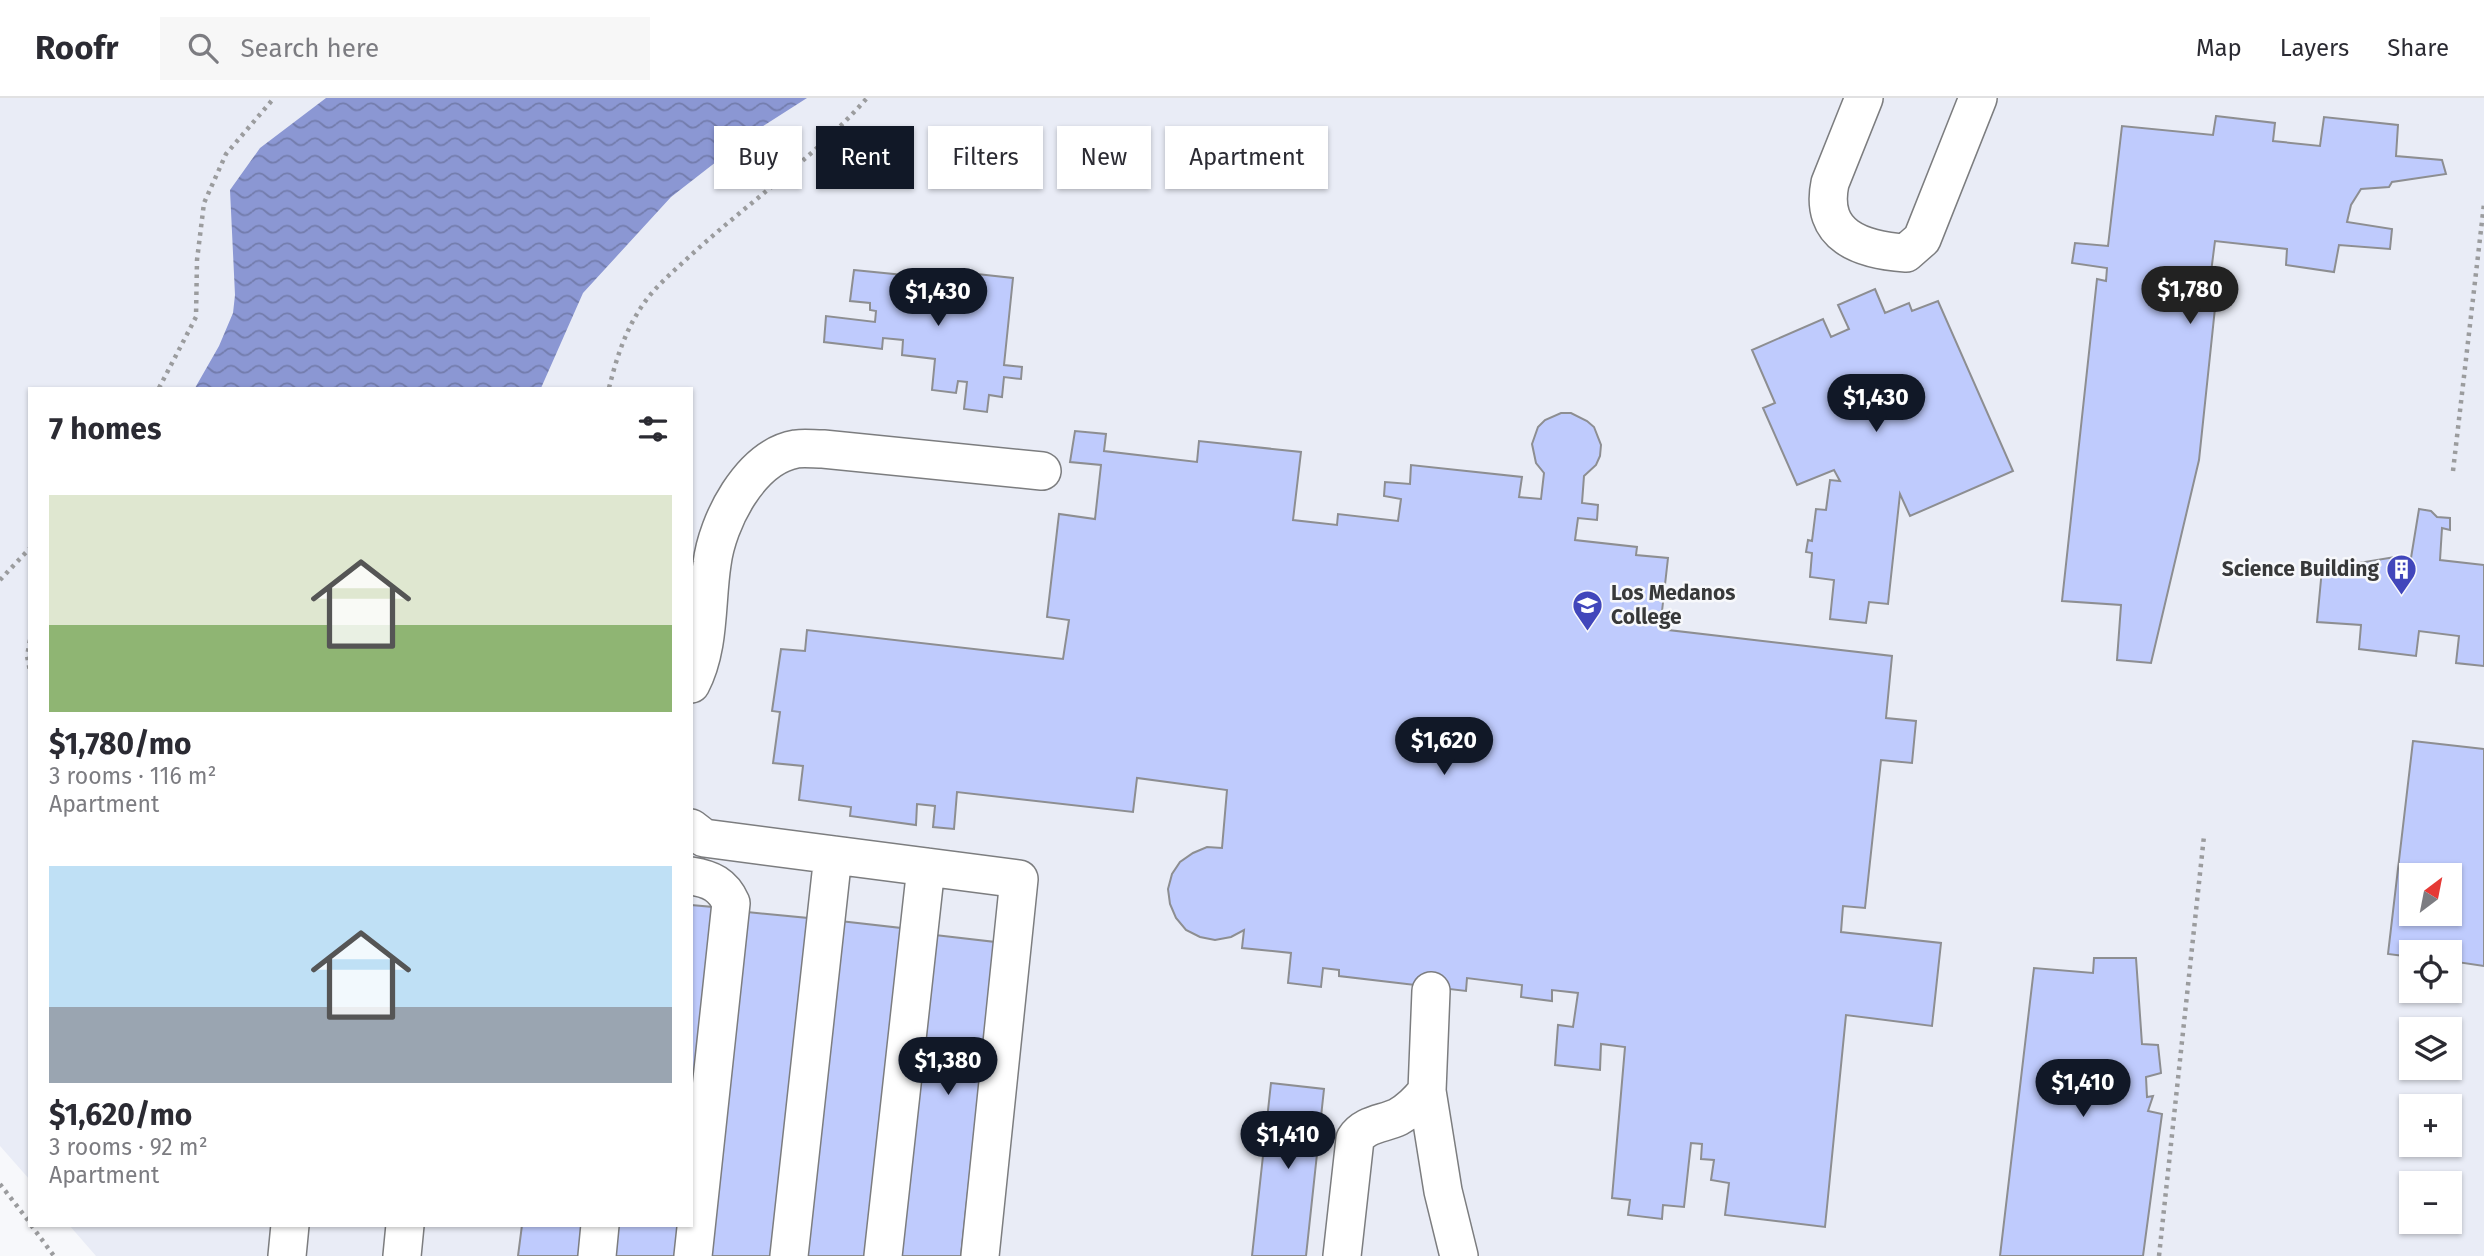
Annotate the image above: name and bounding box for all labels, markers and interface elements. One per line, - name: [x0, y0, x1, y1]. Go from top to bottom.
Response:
- search box: [160, 17, 650, 80]
- text: Roofr: [35, 28, 118, 68]
- icon: search: [184, 29, 222, 67]
- text: Search here: [240, 33, 379, 64]
- text: Map: [2196, 34, 2242, 62]
- text: Layers: [2280, 34, 2349, 62]
- text: Share: [2387, 34, 2449, 62]
- chip: Buy: [714, 126, 802, 189]
- chip: Rent: [816, 126, 914, 189]
- chip: Filters: [928, 126, 1043, 189]
- chip: New: [1057, 126, 1151, 189]
- chip: Apartment: [1165, 126, 1328, 189]
- pin: $1,780: [2133, 266, 2247, 326]
- pin: $1,430: [881, 268, 995, 328]
- text: $1,780: [2157, 275, 2223, 303]
- text: $1,430: [905, 277, 971, 305]
- pin: $1,430: [1819, 374, 1933, 434]
- text: $1,430: [1843, 383, 1909, 411]
- icon: filters: [634, 410, 672, 448]
- text: 7 homes: [49, 411, 161, 447]
- icon: home: [298, 541, 424, 667]
- building icon: Science Building: [2385, 552, 2419, 596]
- place label: Science Building: [2222, 556, 2379, 582]
- place label: Los Medanos College: [1611, 580, 1735, 630]
- school or university icon: Los Medanos College: [1571, 588, 1605, 632]
- pin: $1,620: [1387, 718, 1501, 777]
- text: $1,780/mo: [49, 726, 192, 762]
- text: $1,620: [1411, 726, 1477, 754]
- text: 3 rooms · 116 m²: [49, 762, 217, 790]
- text: Apartment: [49, 790, 159, 818]
- north arrow: [2399, 863, 2462, 926]
- map controls: [2399, 863, 2462, 1234]
- icon: home: [298, 912, 424, 1038]
- button: locate: [2399, 940, 2462, 1003]
- button: layers: [2399, 1017, 2462, 1080]
- pin: $1,380: [891, 1038, 1005, 1097]
- text: $1,380: [914, 1046, 982, 1074]
- pin: $1,410: [2026, 1060, 2140, 1119]
- text: $1,410: [2052, 1068, 2114, 1096]
- button: +: [2399, 1094, 2462, 1157]
- text: $1,620/mo: [49, 1097, 192, 1133]
- pin: $1,410: [1231, 1112, 1345, 1171]
- text: $1,410: [1257, 1120, 1319, 1148]
- text: 3 rooms · 92 m²: [49, 1133, 208, 1161]
- text: Apartment: [49, 1161, 159, 1189]
- button: −: [2399, 1171, 2462, 1234]

